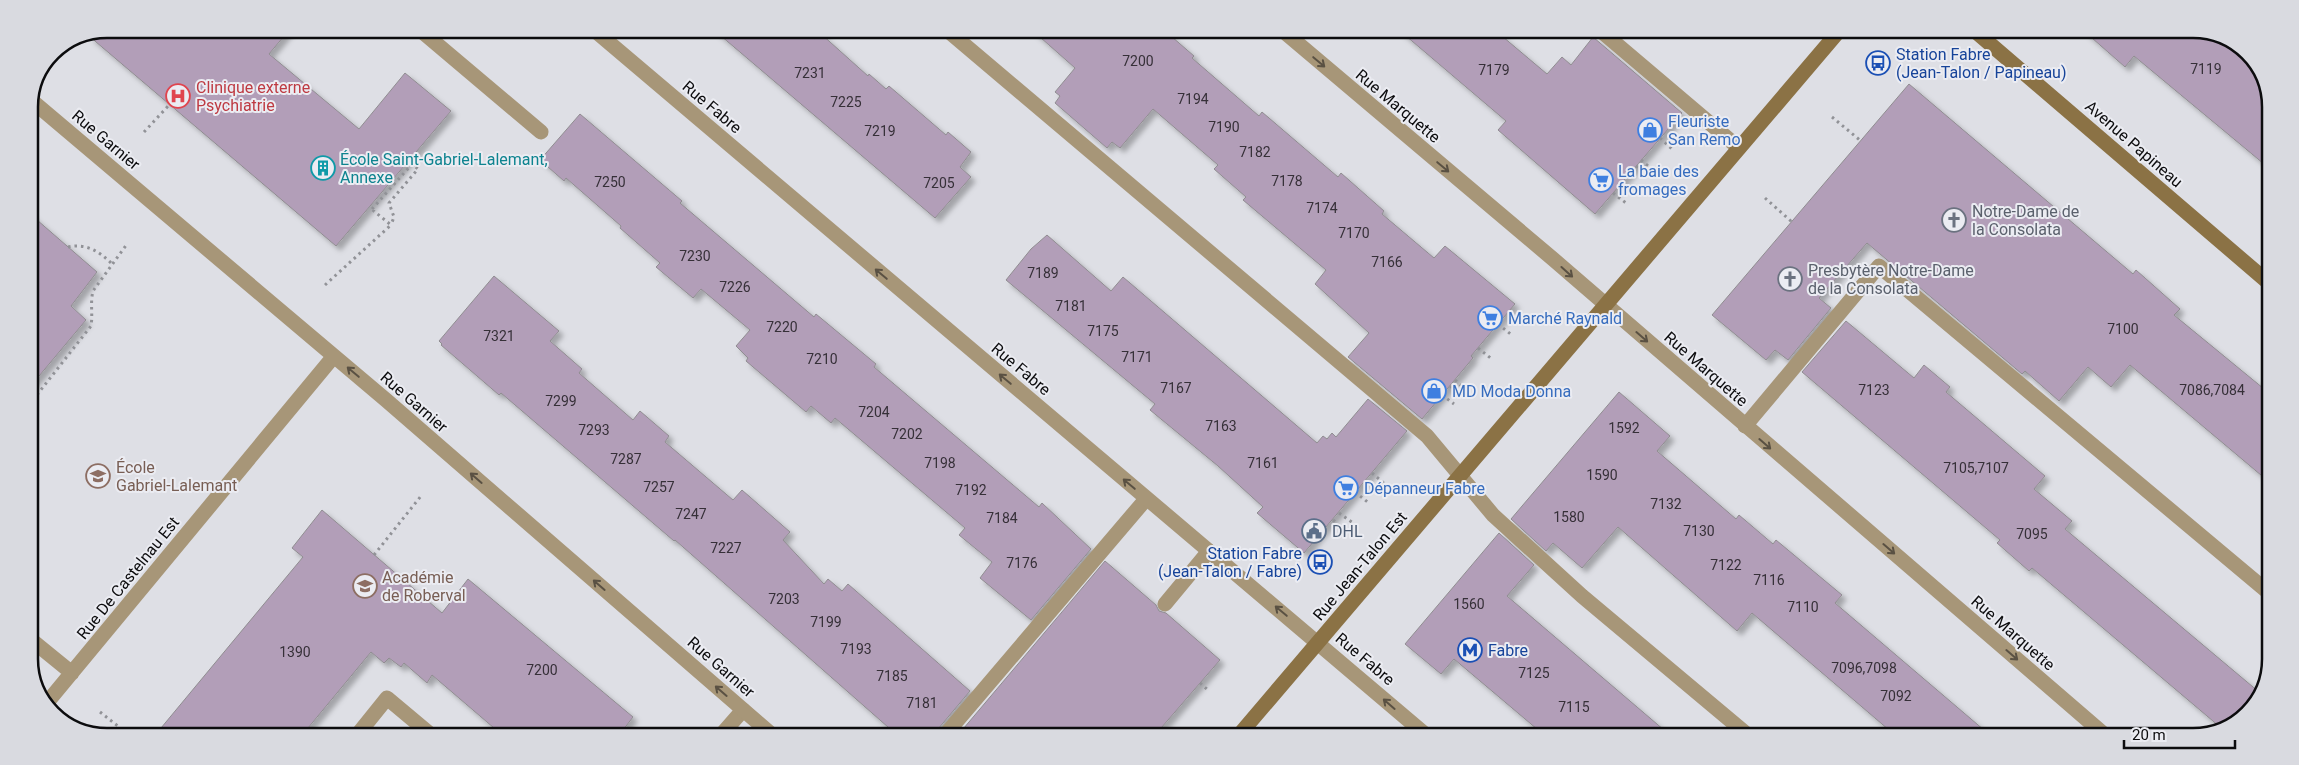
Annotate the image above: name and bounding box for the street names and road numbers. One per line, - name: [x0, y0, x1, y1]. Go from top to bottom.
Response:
- street label: Rue Marquette: [1352, 65, 1444, 147]
- street label: Rue Fabre: [679, 77, 745, 137]
- street label: Avenue Papineau: [2081, 97, 2187, 191]
- street label: Rue Garnier: [68, 106, 144, 174]
- street label: Rue Marquette: [1660, 328, 1752, 410]
- street label: Rue Fabre: [988, 339, 1054, 399]
- street label: Rue Garnier: [377, 368, 452, 437]
- street label: Rue Jean-Talon Est: [1309, 508, 1411, 624]
- street label: Rue De Castelnau Est: [73, 513, 183, 643]
- street label: Rue Marquette: [1967, 592, 2059, 674]
- street label: Rue Fabre: [1332, 629, 1398, 689]
- street label: Rue Garnier: [684, 633, 759, 702]

